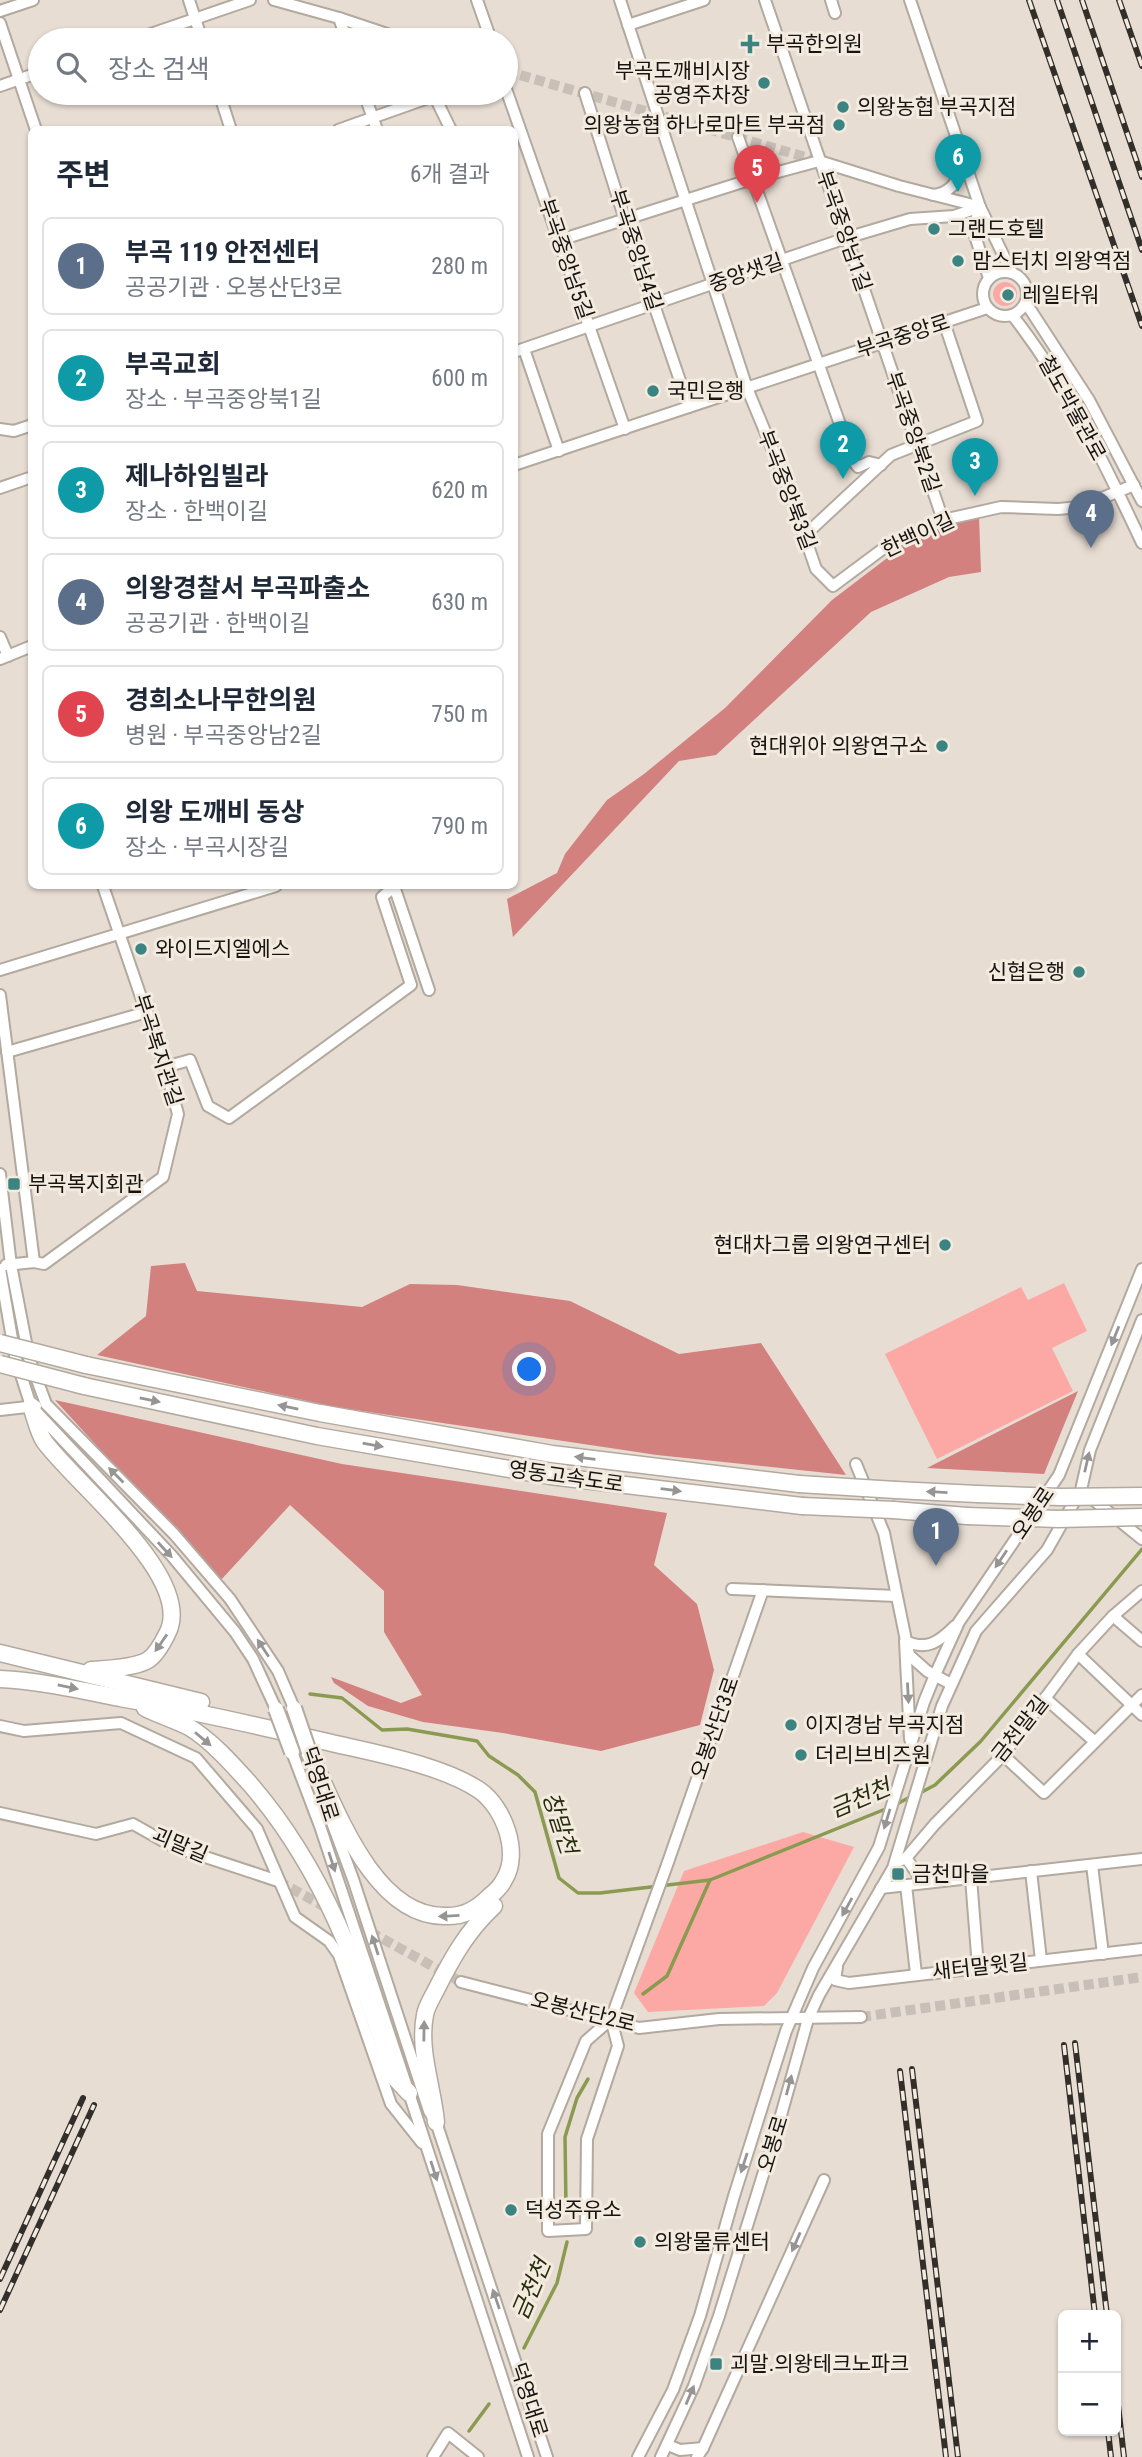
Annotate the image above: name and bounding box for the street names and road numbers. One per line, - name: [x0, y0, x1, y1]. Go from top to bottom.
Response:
- street label: 부곡중앙남1길: [812, 167, 876, 295]
- street label: 부곡중앙남4길: [605, 186, 667, 314]
- street label: 부곡중앙남5길: [534, 195, 598, 323]
- street label: 중앙샛길: [706, 249, 786, 297]
- street label: 부곡중앙로: [853, 310, 953, 362]
- street label: 철도박물관로: [1033, 351, 1111, 465]
- street label: 부곡중앙북2길: [881, 368, 945, 496]
- street label: 부곡중앙북3길: [753, 427, 821, 553]
- street label: 한백이길: [878, 508, 958, 562]
- street label: 부곡복지관길: [129, 991, 187, 1109]
- street label: 영동고속도로: [507, 1457, 625, 1497]
- street label: 오봉로: [1007, 1482, 1059, 1544]
- street label: 오봉산단3로: [686, 1674, 744, 1782]
- street label: 금천말길: [987, 1691, 1053, 1767]
- street label: 덕영대로: [297, 1744, 343, 1824]
- street label: 괴말길: [149, 1823, 211, 1867]
- street label: 새터말윗길: [931, 1950, 1029, 1984]
- street label: 오봉산단2로: [528, 1987, 638, 2037]
- street label: 오봉로: [753, 2113, 793, 2175]
- street label: 덕영대로: [506, 2360, 552, 2440]

